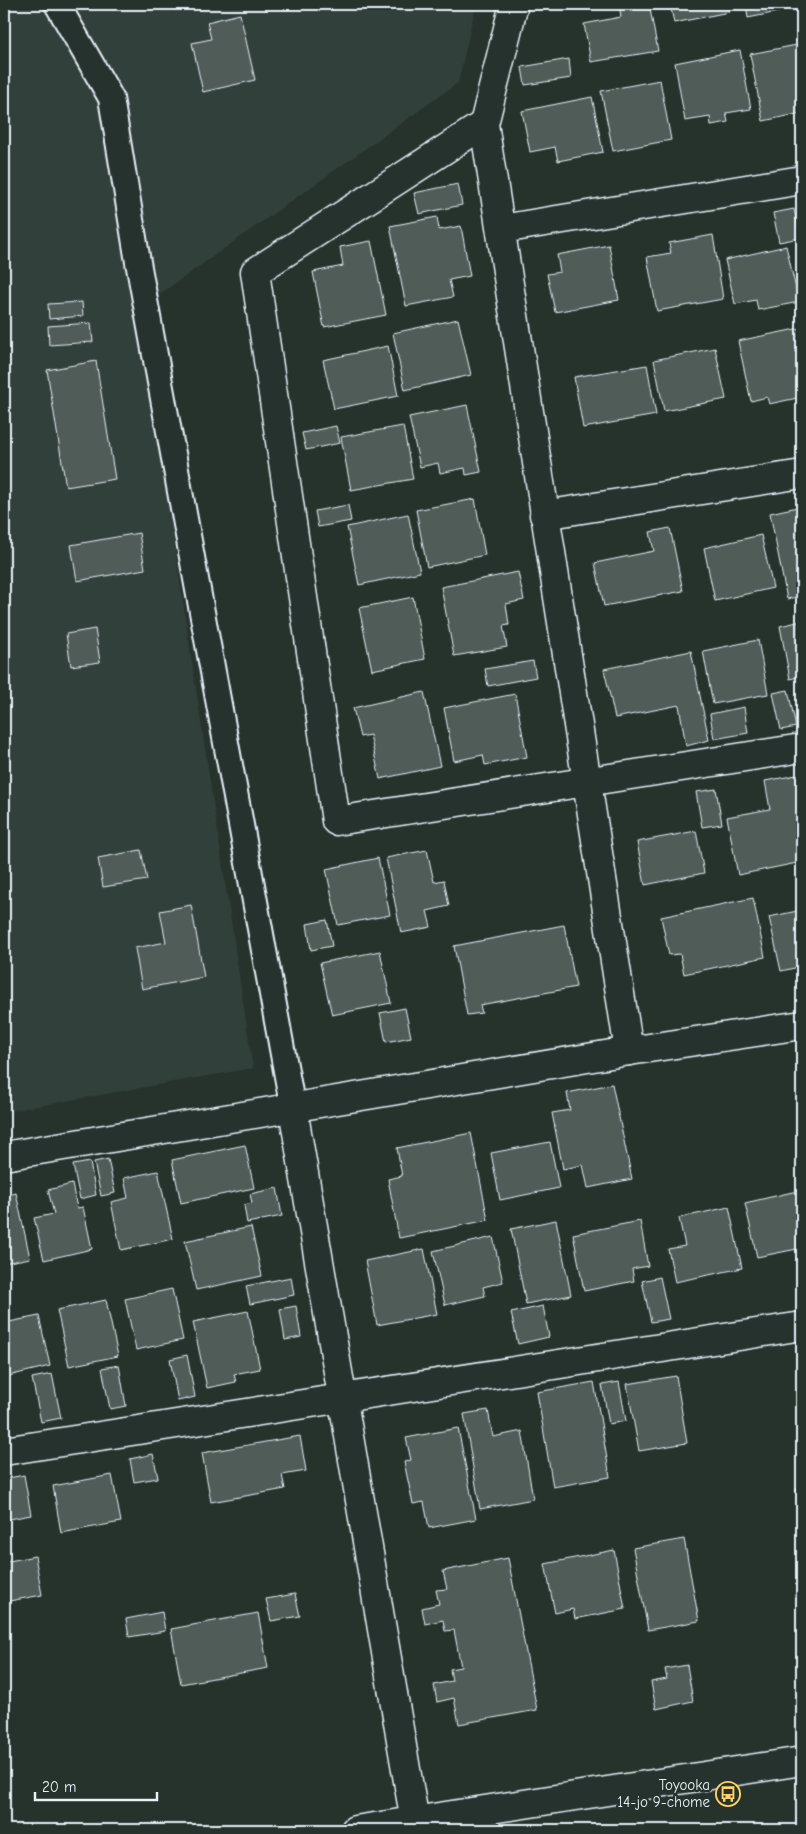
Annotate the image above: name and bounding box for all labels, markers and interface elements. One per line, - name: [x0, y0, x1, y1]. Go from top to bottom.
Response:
- scale bar: [35, 1769, 158, 1801]
- place label: Toyooka 14-jo 9-chome: [617, 1776, 710, 1811]
- text: 20 m: [42, 1778, 76, 1796]
- bus stop icon: Toyooka 14-jo 9-chome: [715, 1781, 741, 1807]

